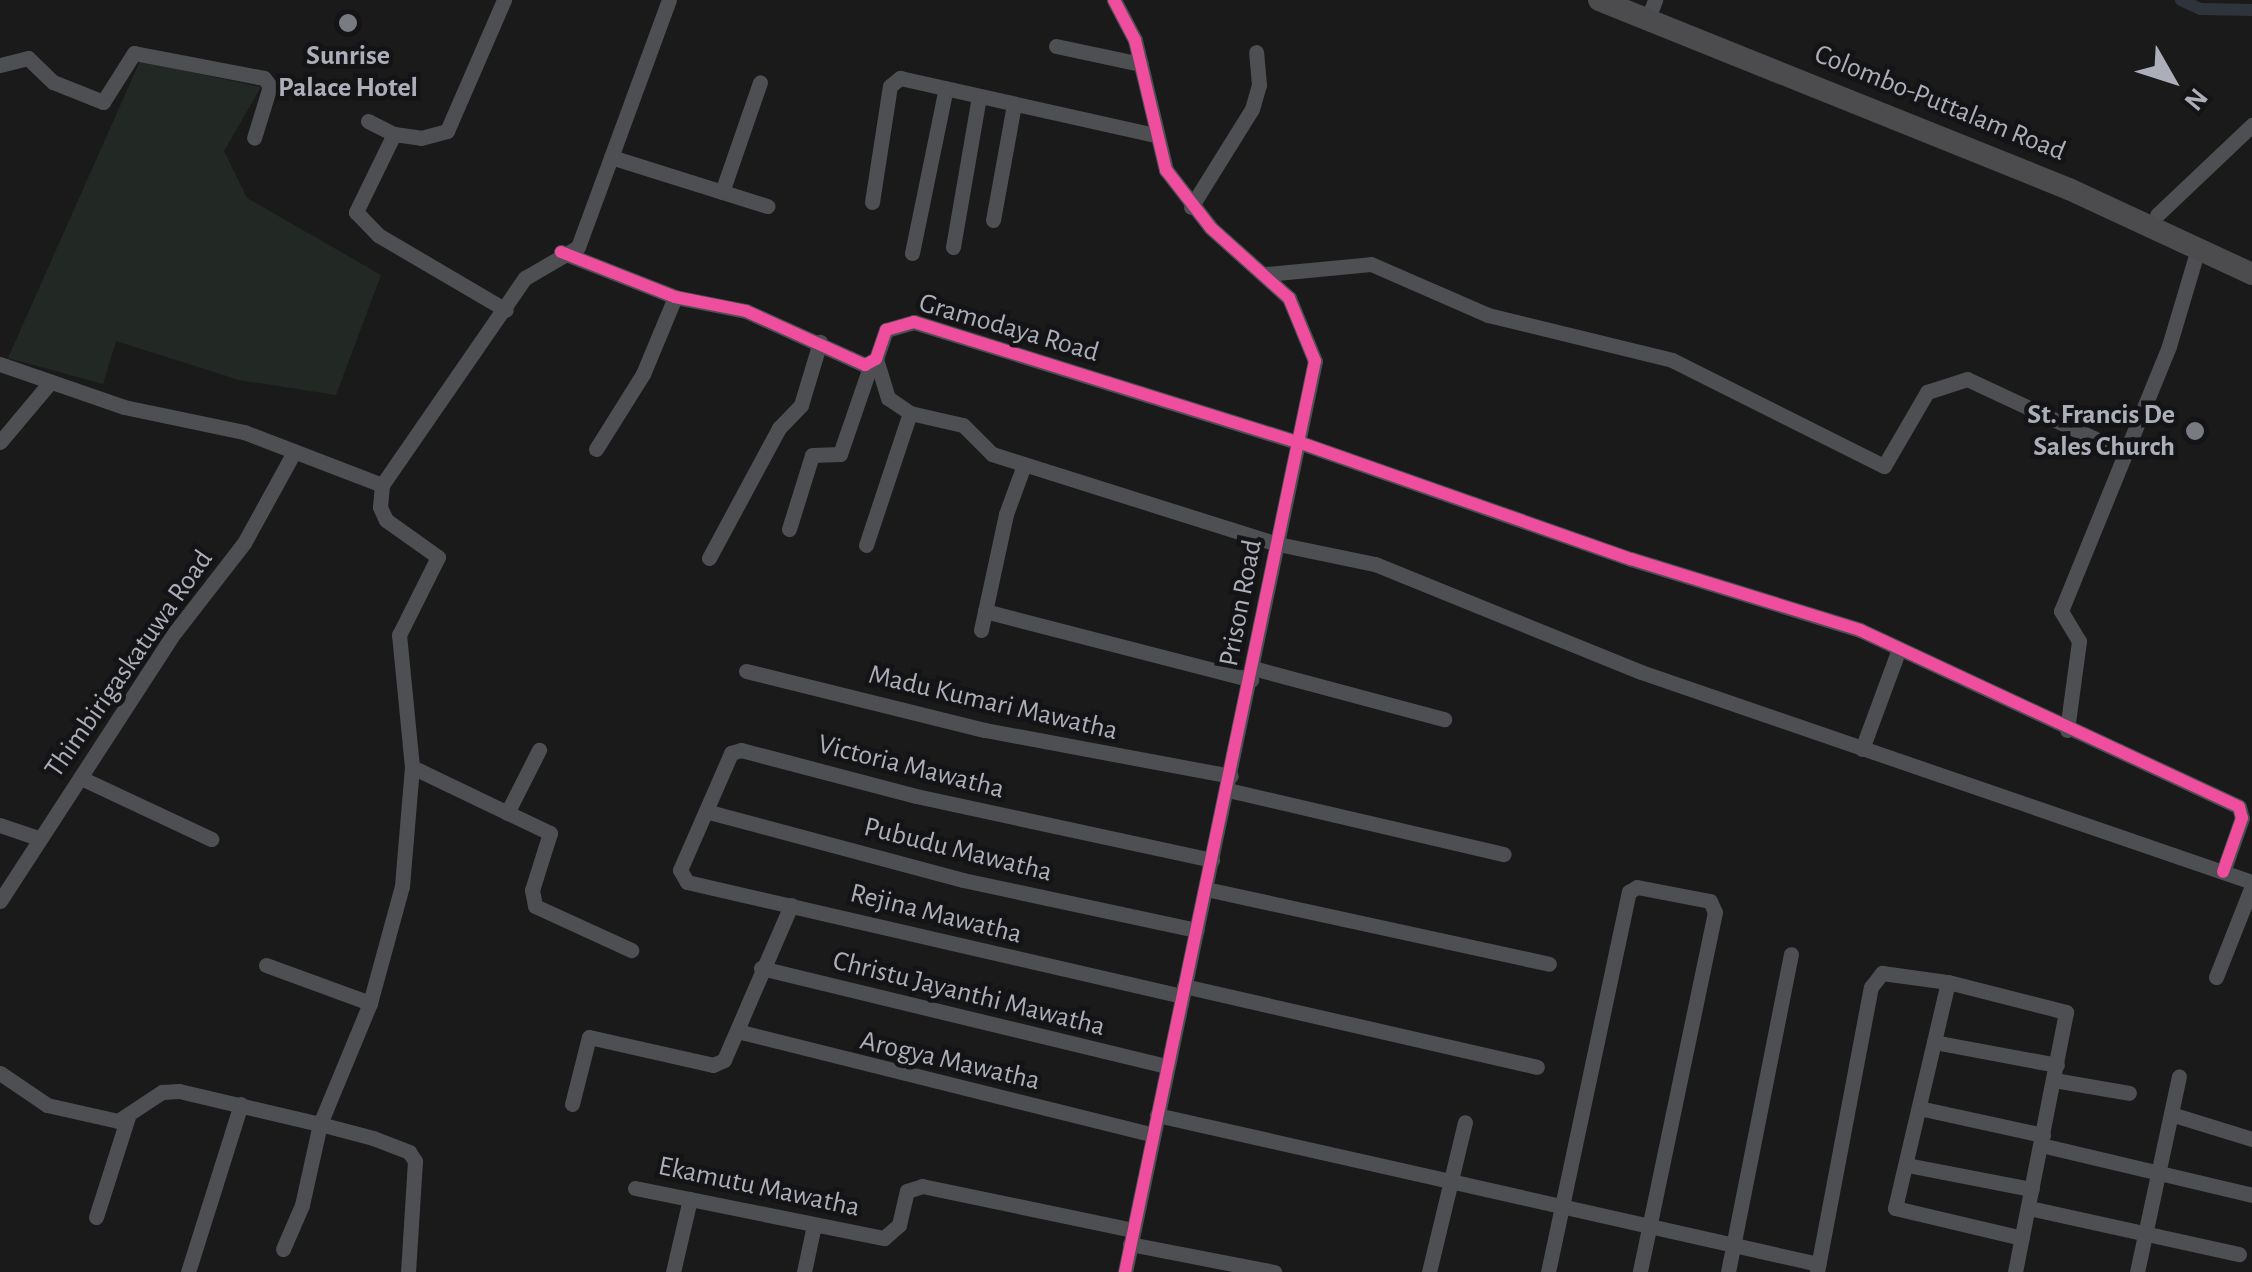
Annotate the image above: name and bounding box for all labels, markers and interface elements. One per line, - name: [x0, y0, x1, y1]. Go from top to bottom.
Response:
- marker: Sunrise Palace Hotel: [337, 12, 359, 34]
- north arrow: [2122, 30, 2222, 130]
- street label: Colombo-Puttalam Road: [1809, 37, 2071, 169]
- place label: Sunrise Palace Hotel: [278, 39, 418, 105]
- text: N: [2178, 83, 2212, 115]
- street label: Gramodaya Road: [915, 286, 1103, 370]
- place label: St. Francis De Sales Church: [2027, 398, 2175, 464]
- marker: St. Francis De Sales Church: [2184, 420, 2206, 442]
- street label: Prison Road: [1212, 537, 1270, 669]
- street label: Thimbirigaskatuwa Road: [38, 544, 220, 784]
- street label: Madu Kumari Mawatha: [865, 658, 1121, 748]
- street label: Victoria Mawatha: [814, 728, 1008, 806]
- street label: Pubudu Mawatha: [860, 810, 1056, 890]
- street label: Rejina Mawatha: [847, 876, 1025, 952]
- street label: Christu Jayanthi Mawatha: [829, 944, 1109, 1044]
- street label: Arogya Mawatha: [857, 1024, 1043, 1098]
- street label: Ekamutu Mawatha: [655, 1149, 863, 1225]

